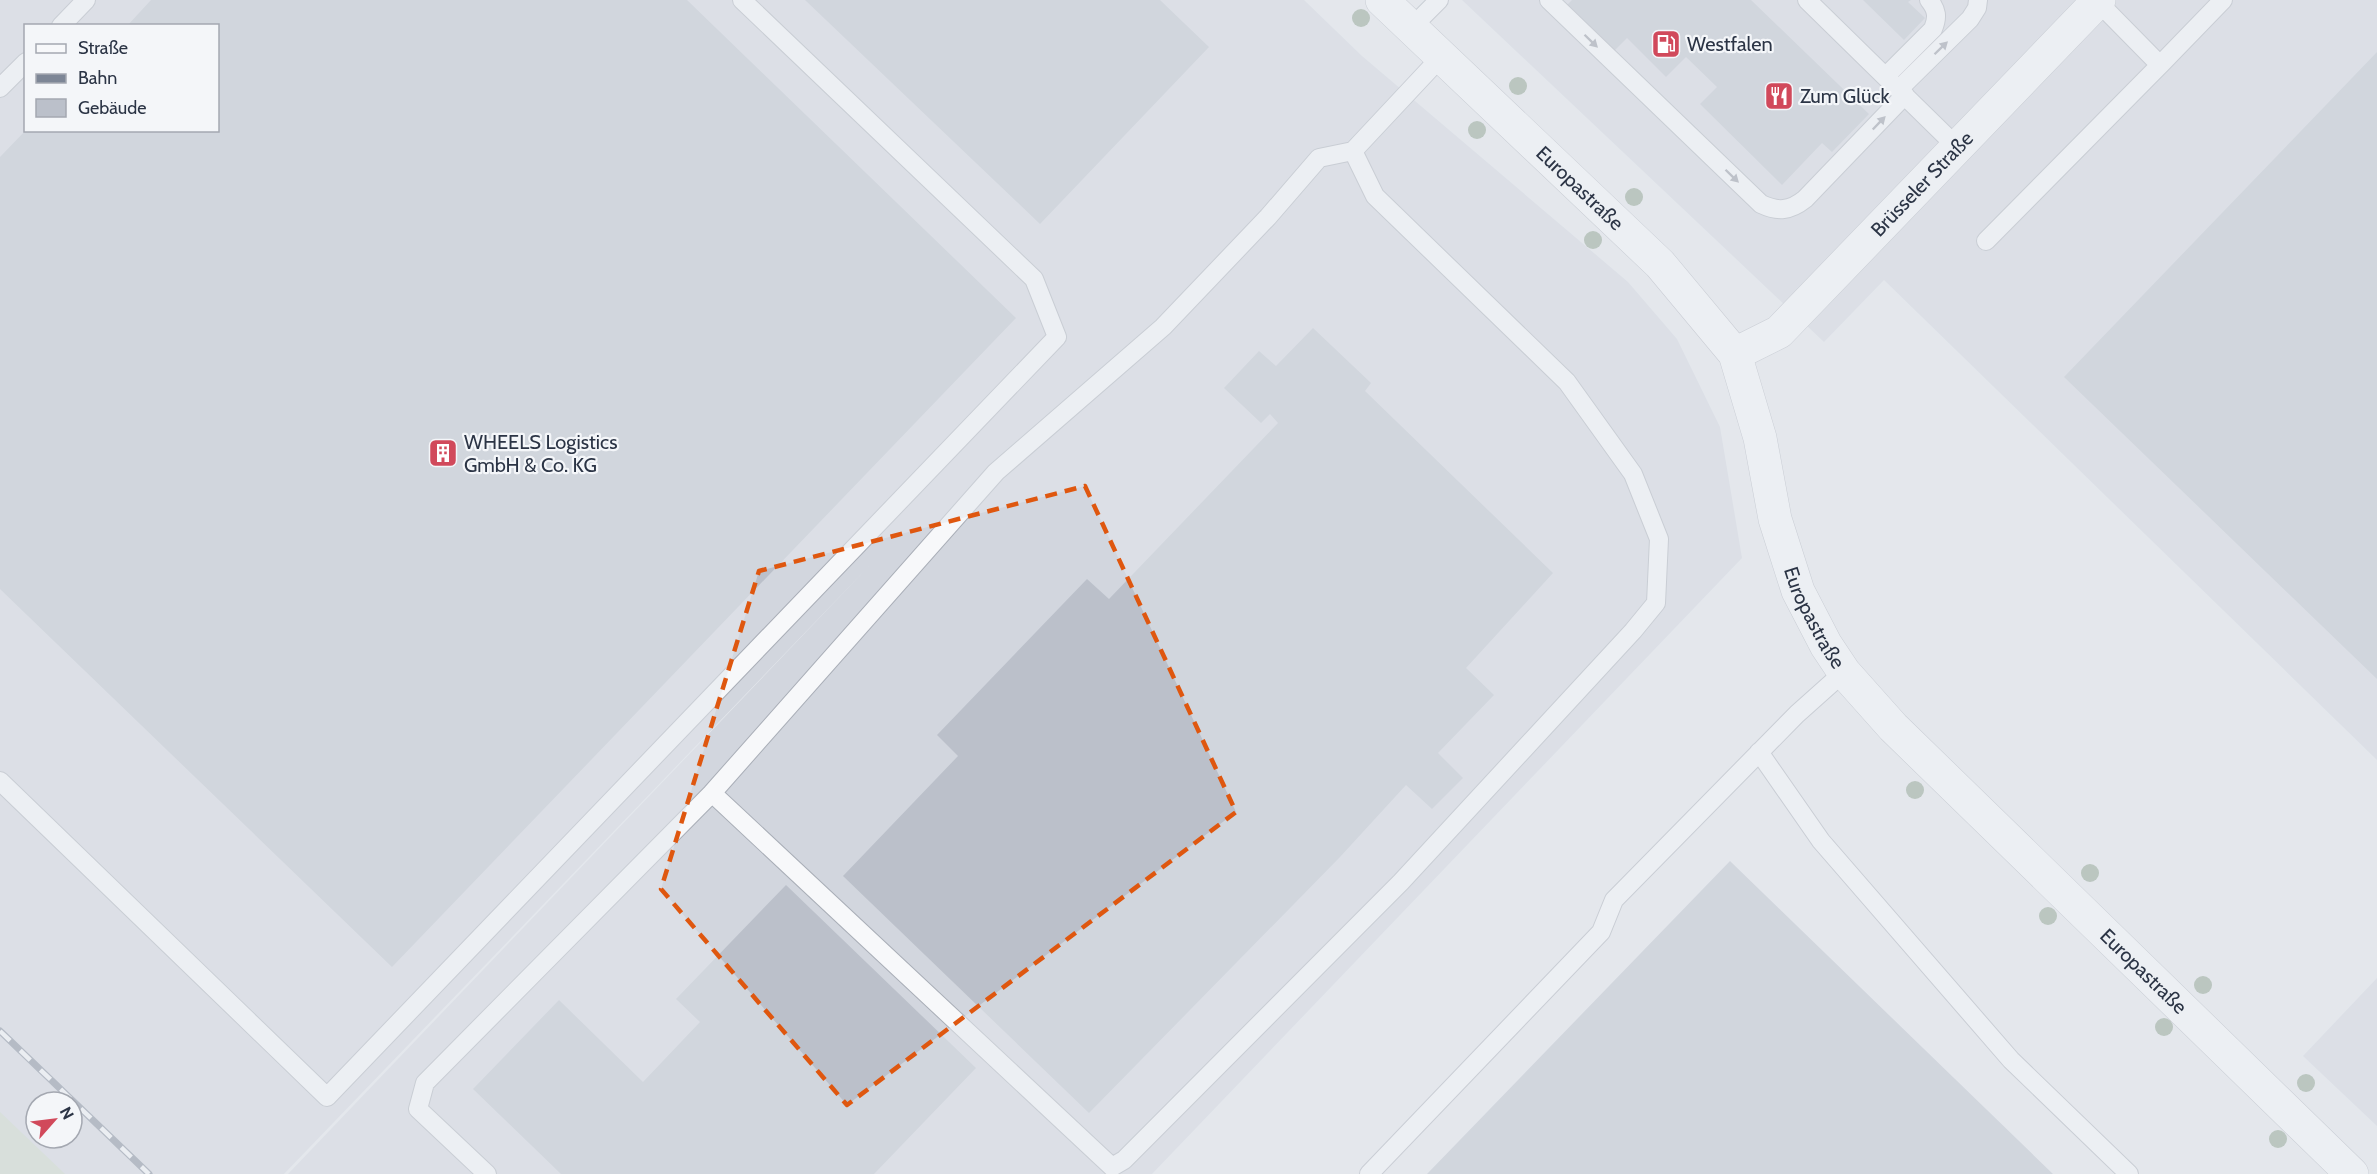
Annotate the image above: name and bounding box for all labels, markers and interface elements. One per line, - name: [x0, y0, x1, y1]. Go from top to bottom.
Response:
- legend: [24, 24, 219, 132]
- fuel station icon: Westfalen: [1650, 28, 1682, 60]
- place label: Westfalen: [1687, 32, 1773, 56]
- one-way arrow: [1584, 33, 1598, 47]
- text: Straße: [78, 37, 128, 59]
- one-way arrow: [1933, 42, 1947, 56]
- text: Bahn: [78, 67, 117, 89]
- restaurant icon: Zum Glück: [1763, 80, 1795, 112]
- place label: Zum Glück: [1800, 84, 1889, 108]
- text: Gebäude: [78, 97, 147, 119]
- one-way arrow: [1871, 116, 1885, 130]
- street label: Brüsseler Straße: [1866, 126, 1978, 241]
- street label: Europastraße: [1531, 141, 1629, 235]
- one-way arrow: [1724, 169, 1739, 183]
- place label: WHEELS Logistics GmbH & Co. KG: [464, 430, 617, 477]
- building icon: WHEELS Logistics GmbH & Co. KG: [427, 437, 459, 469]
- street label: Europastraße: [1779, 564, 1850, 673]
- street label: Europastraße: [2095, 924, 2192, 1019]
- north arrow: [24, 1090, 84, 1150]
- text: N: [56, 1104, 78, 1123]

